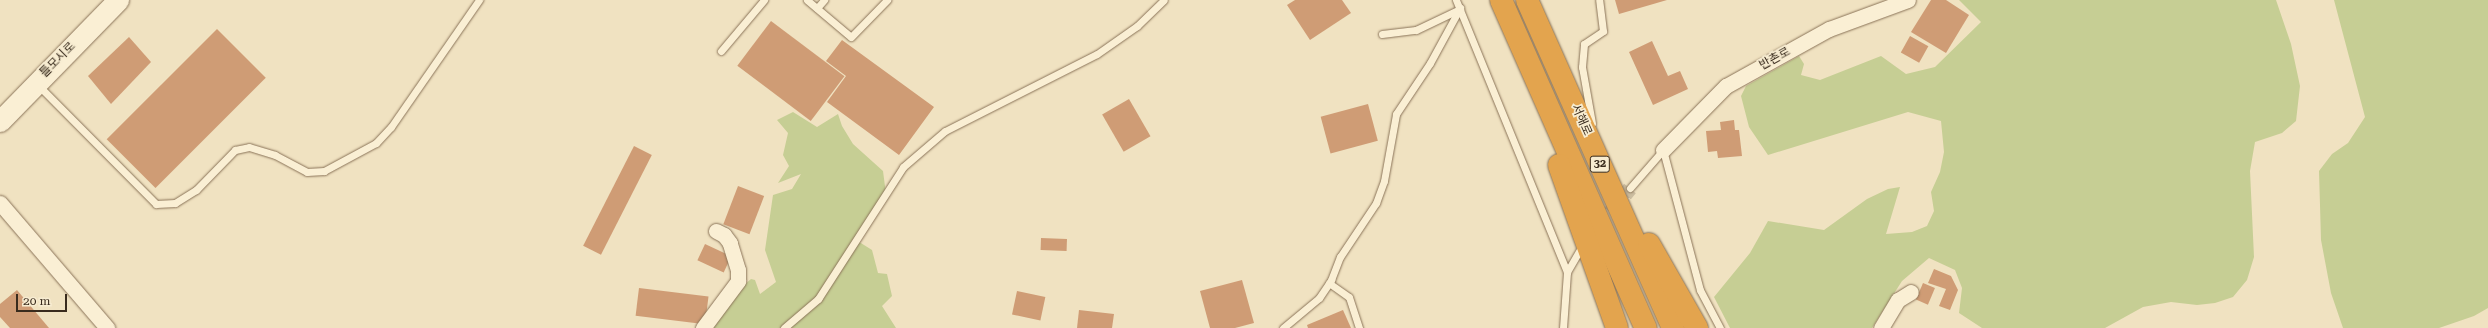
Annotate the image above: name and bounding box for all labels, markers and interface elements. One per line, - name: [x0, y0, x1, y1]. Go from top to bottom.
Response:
- street label: 틀모시로: [37, 39, 79, 81]
- street label: 반촌로: [1757, 45, 1793, 73]
- street label: 서해로: [1568, 102, 1594, 138]
- road number: 32: [1589, 155, 1611, 173]
- scale bar: [18, 286, 69, 312]
- text: 20 m: [23, 294, 50, 308]

